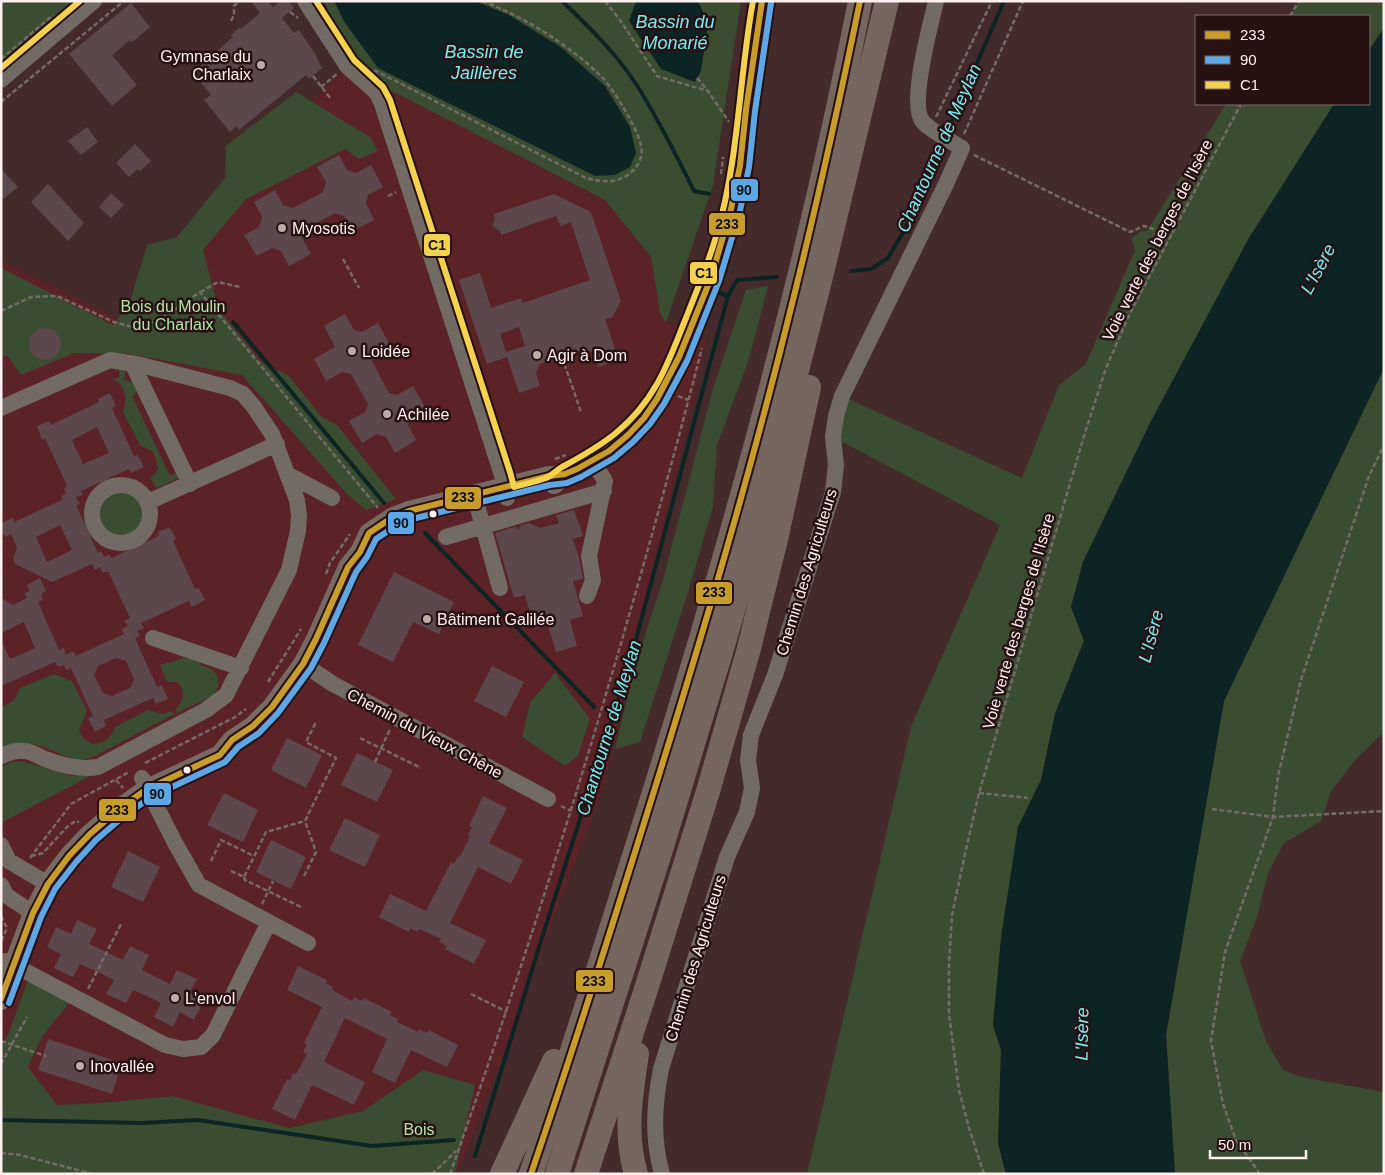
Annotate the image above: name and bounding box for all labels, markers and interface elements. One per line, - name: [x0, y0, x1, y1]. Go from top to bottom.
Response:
- water label: Bassin du Monarié: [635, 12, 715, 53]
- legend: [1195, 15, 1370, 105]
- text: 233: [1240, 26, 1265, 43]
- water label: Bassin de Jaillères: [444, 42, 524, 83]
- place label: Gymnase du Charlaix: [160, 48, 251, 83]
- text: 90: [1240, 51, 1257, 68]
- marker: Gymnase du Charlaix: [255, 59, 267, 71]
- water label: Chantourne de Meylan: [893, 61, 985, 235]
- text: C1: [1240, 76, 1259, 93]
- street label: Voie verte des berges de l'Isère: [1099, 137, 1216, 344]
- line badge: 90: [730, 178, 759, 202]
- text: 90: [736, 182, 752, 198]
- line badge: 233: [708, 212, 746, 236]
- text: 233: [715, 216, 739, 232]
- place label: Myosotis: [292, 220, 355, 237]
- marker: Myosotis: [276, 222, 288, 234]
- line badge: C1: [423, 233, 451, 257]
- text: C1: [428, 237, 446, 253]
- water label: L'Isère: [1297, 241, 1339, 297]
- line badge: C1: [689, 261, 718, 285]
- text: C1: [695, 265, 713, 281]
- park label: Bois du Moulin du Charlaix: [121, 298, 225, 333]
- place label: Loidée: [362, 343, 410, 360]
- marker: Loidée: [346, 345, 358, 357]
- place label: Agir à Dom: [547, 347, 627, 364]
- marker: Agir à Dom: [531, 349, 543, 361]
- place label: Achilée: [397, 406, 450, 423]
- marker: Achilée: [381, 408, 393, 420]
- line badge: 233: [444, 486, 482, 510]
- street label: Chemin des Agriculteurs: [773, 487, 840, 658]
- text: 233: [451, 489, 475, 505]
- unlabelled marker: [428, 509, 438, 519]
- line badge: 90: [387, 511, 415, 535]
- street label: Voie verte des berges de l'Isère: [979, 511, 1057, 731]
- text: 90: [393, 515, 409, 531]
- line badge: 233: [695, 581, 733, 605]
- text: 233: [702, 584, 726, 600]
- water label: L'Isère: [1134, 608, 1168, 664]
- place label: Bâtiment Galilée: [437, 611, 554, 628]
- marker: Bâtiment Galilée: [421, 613, 433, 625]
- water label: Chantourne de Meylan: [573, 638, 645, 818]
- street label: Chemin du Vieux Chêne: [344, 685, 505, 782]
- unlabelled marker: [182, 765, 192, 775]
- line badge: 90: [143, 782, 172, 806]
- text: 90: [149, 786, 165, 802]
- line badge: 233: [98, 798, 137, 822]
- text: 233: [105, 802, 129, 818]
- street label: Chemin des Agriculteurs: [662, 873, 729, 1044]
- line badge: 233: [575, 969, 614, 993]
- text: 233: [582, 973, 606, 989]
- place label: L'envol: [185, 990, 235, 1007]
- marker: L'envol: [169, 992, 181, 1004]
- water label: L'Isère: [1072, 1007, 1092, 1061]
- place label: Inovallée: [90, 1058, 154, 1075]
- marker: Inovallée: [74, 1060, 86, 1072]
- park label: Bois: [403, 1121, 435, 1138]
- scale bar: [1210, 1128, 1306, 1160]
- text: 50 m: [1218, 1136, 1251, 1153]

